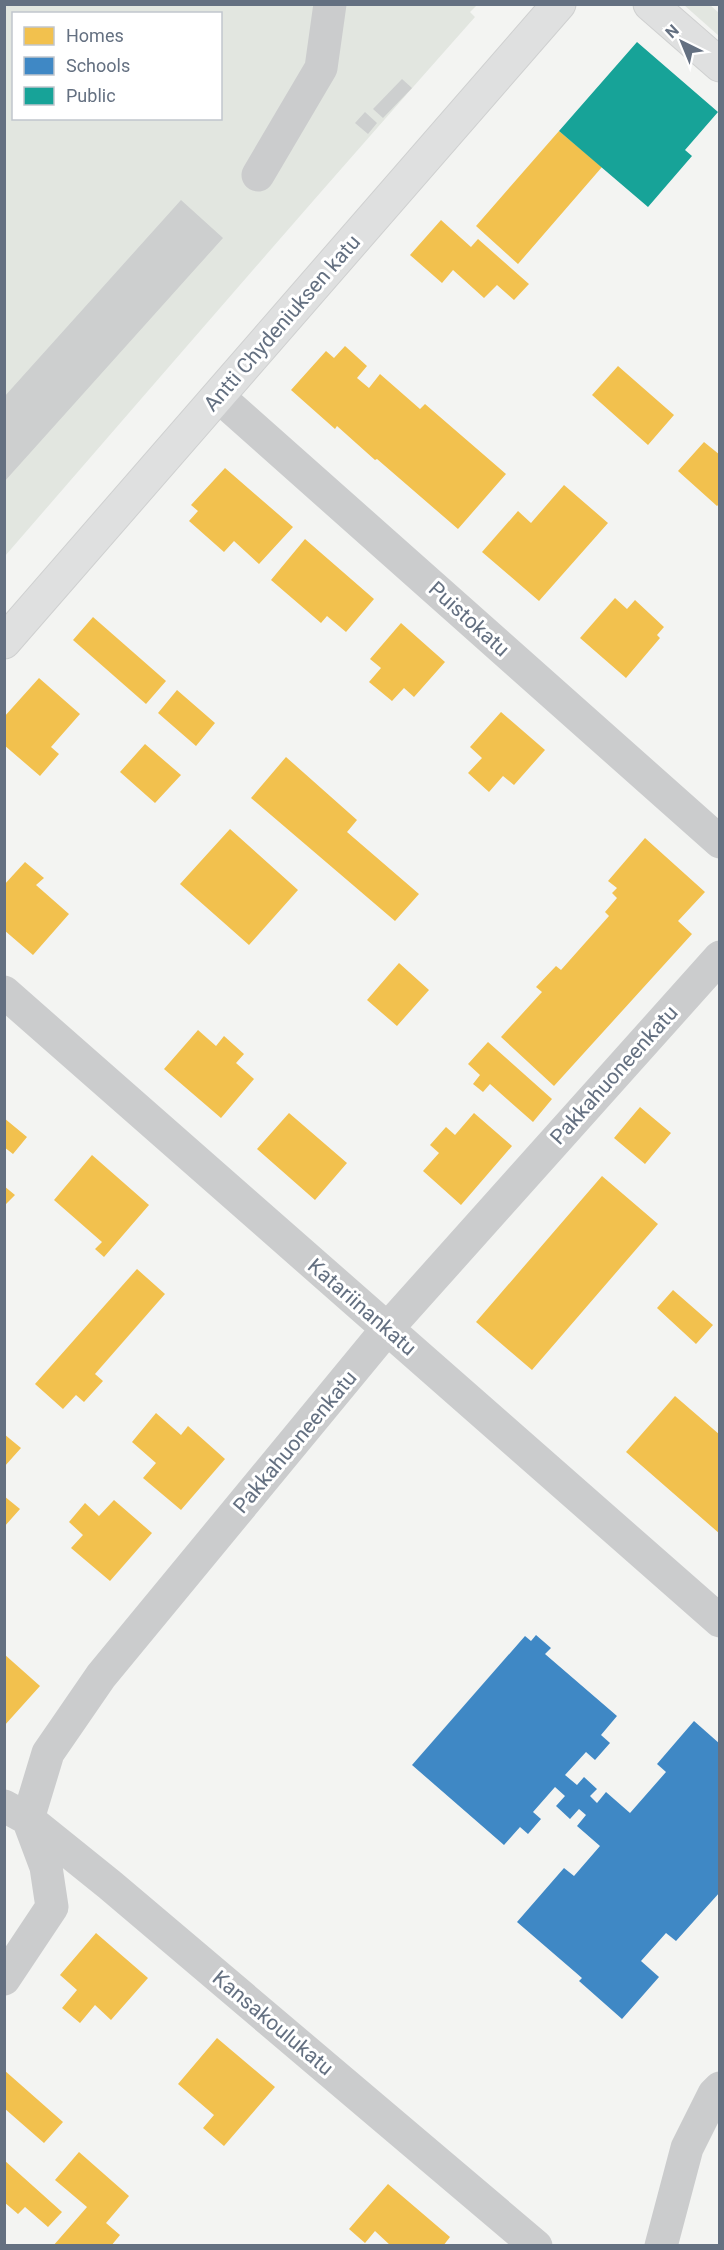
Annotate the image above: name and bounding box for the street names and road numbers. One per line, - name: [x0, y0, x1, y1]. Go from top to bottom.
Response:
- street label: Antti Chydeniuksen katu: [199, 230, 365, 416]
- street label: Puistokatu: [424, 577, 514, 661]
- street label: Pakkahuoneenkatu: [545, 1001, 683, 1149]
- street label: Katariinankatu: [303, 1254, 421, 1360]
- street label: Pakkahuoneenkatu: [228, 1366, 362, 1518]
- street label: Kansakoulukatu: [208, 1966, 338, 2080]

